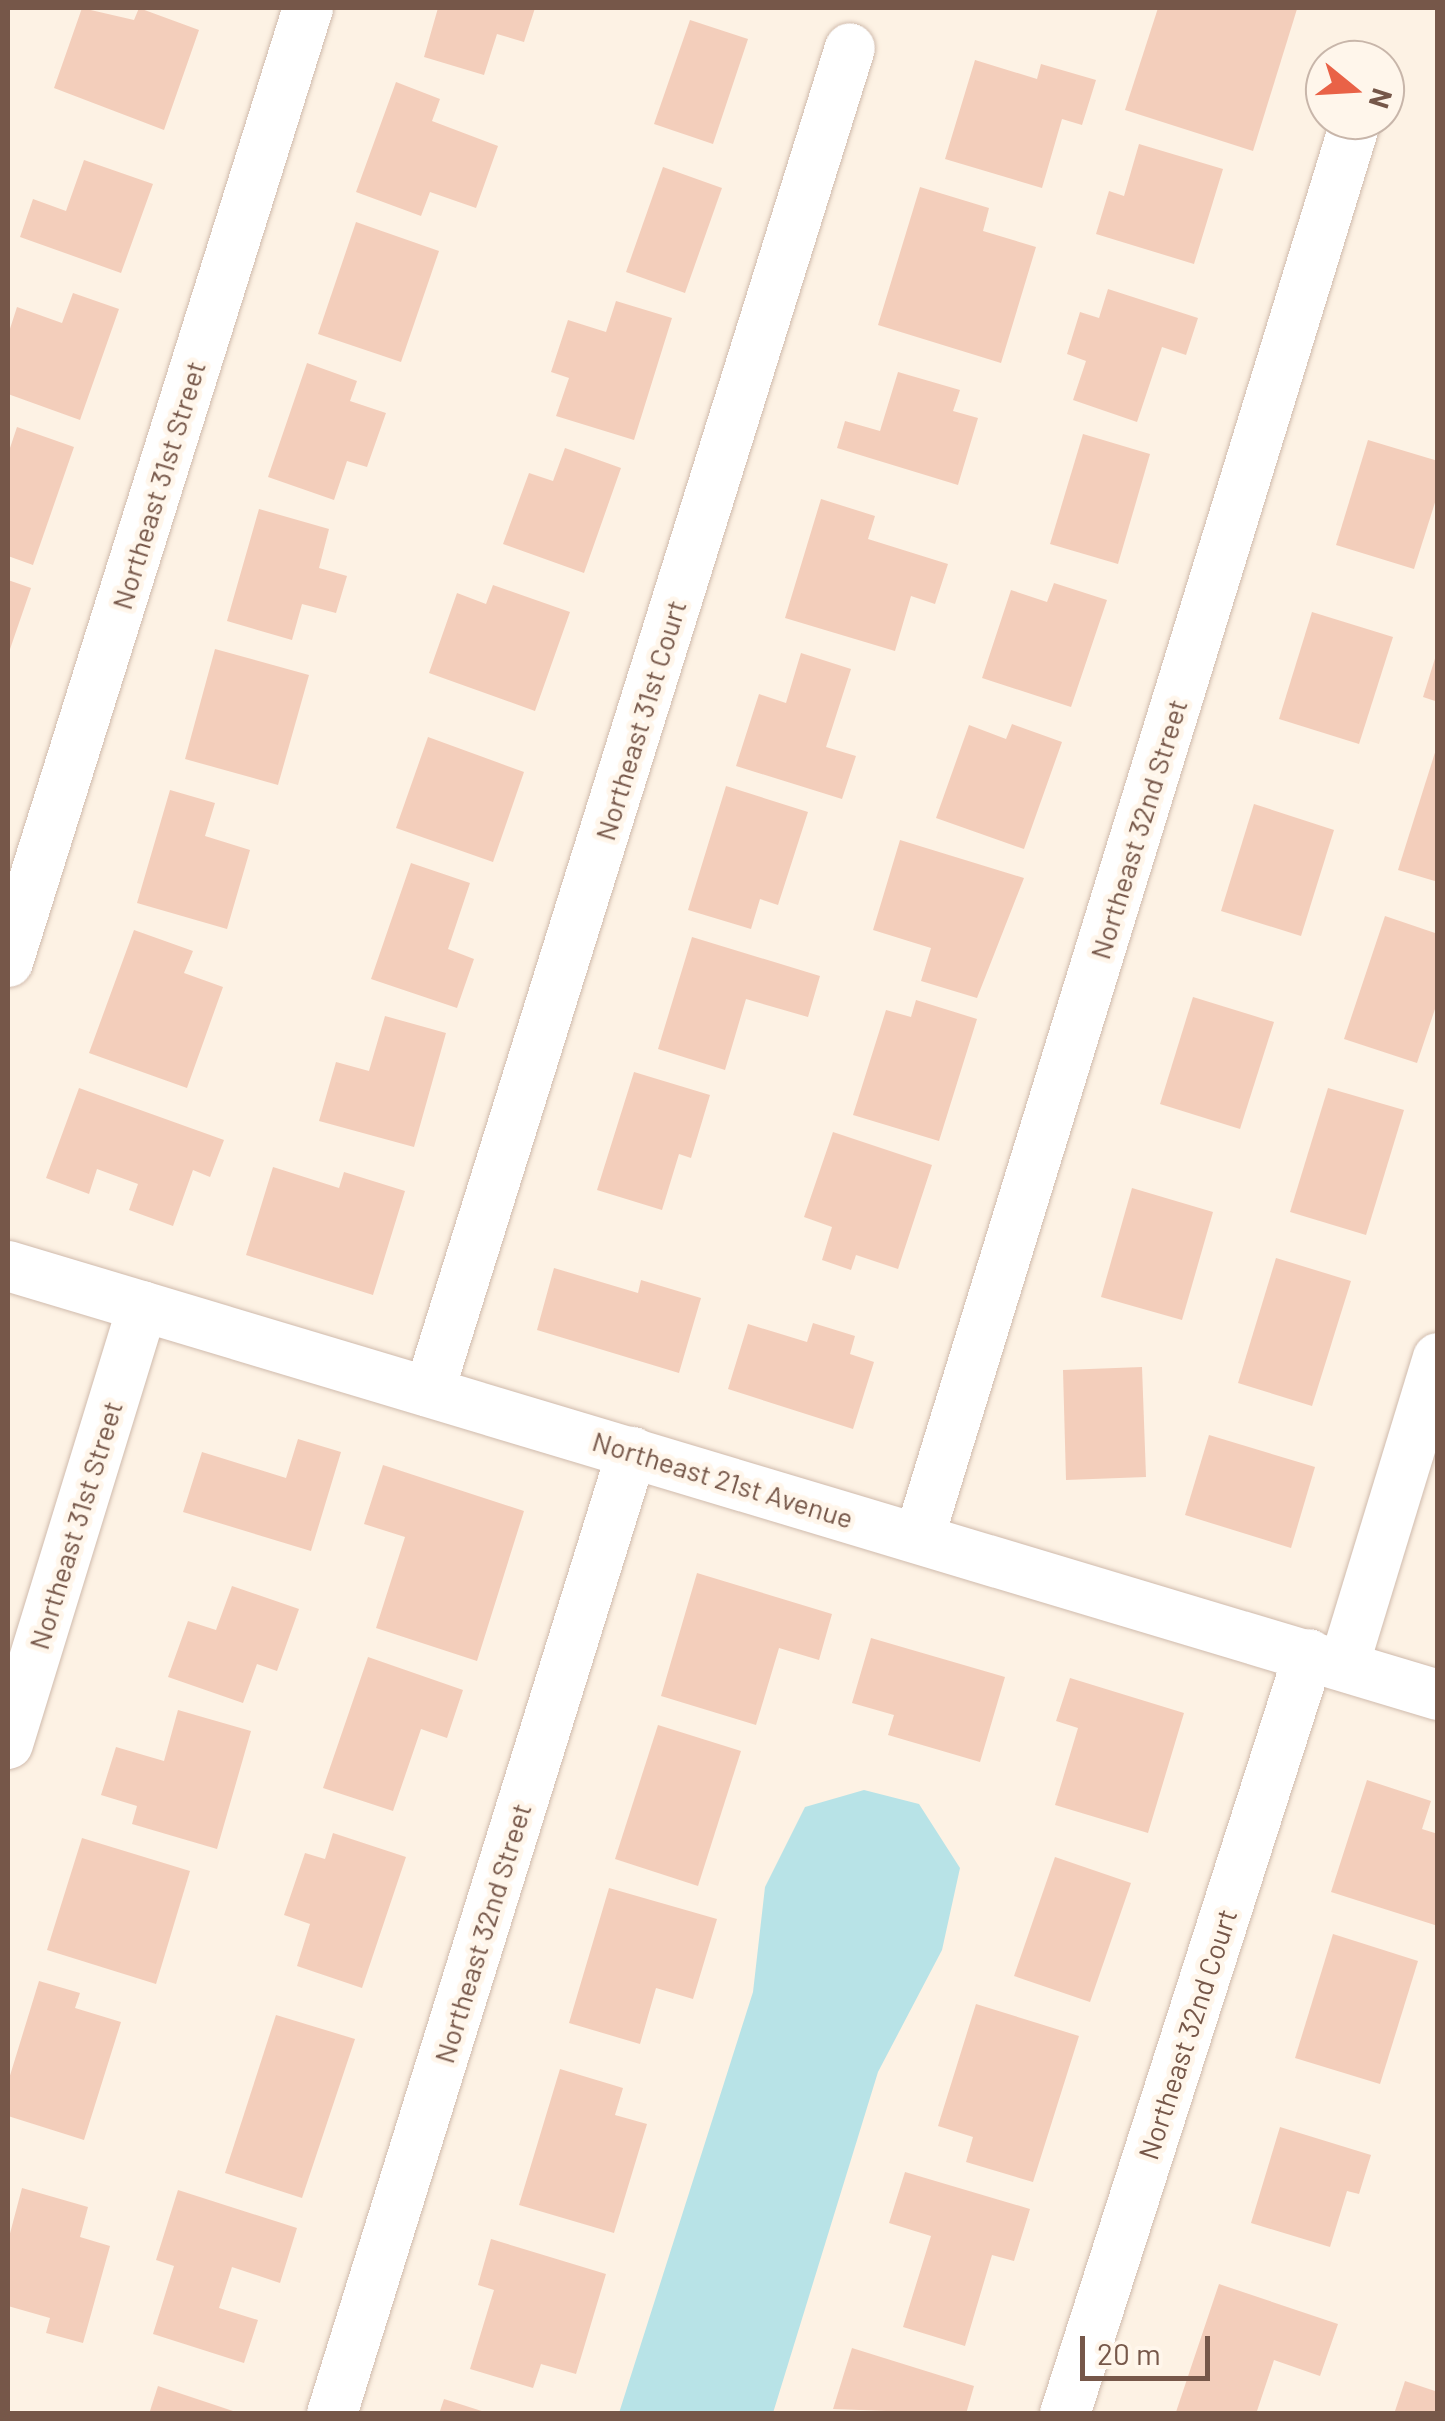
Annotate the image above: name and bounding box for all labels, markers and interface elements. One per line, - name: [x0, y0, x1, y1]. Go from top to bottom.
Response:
- north arrow: [1305, 40, 1405, 140]
- text: N: [1363, 85, 1401, 113]
- street label: Northeast 31st Street: [104, 357, 212, 613]
- street label: Northeast 31st Court: [587, 596, 693, 844]
- street label: Northeast 32nd Street: [1082, 695, 1194, 963]
- street label: Northeast 31st Street: [21, 1397, 129, 1653]
- street label: Northeast 21st Avenue: [589, 1423, 857, 1535]
- street label: Northeast 32nd Street: [426, 1799, 538, 2067]
- street label: Northeast 32nd Court: [1131, 1905, 1243, 2163]
- scale bar: [1085, 2316, 1215, 2378]
- text: 20 m: [1097, 2335, 1161, 2371]

